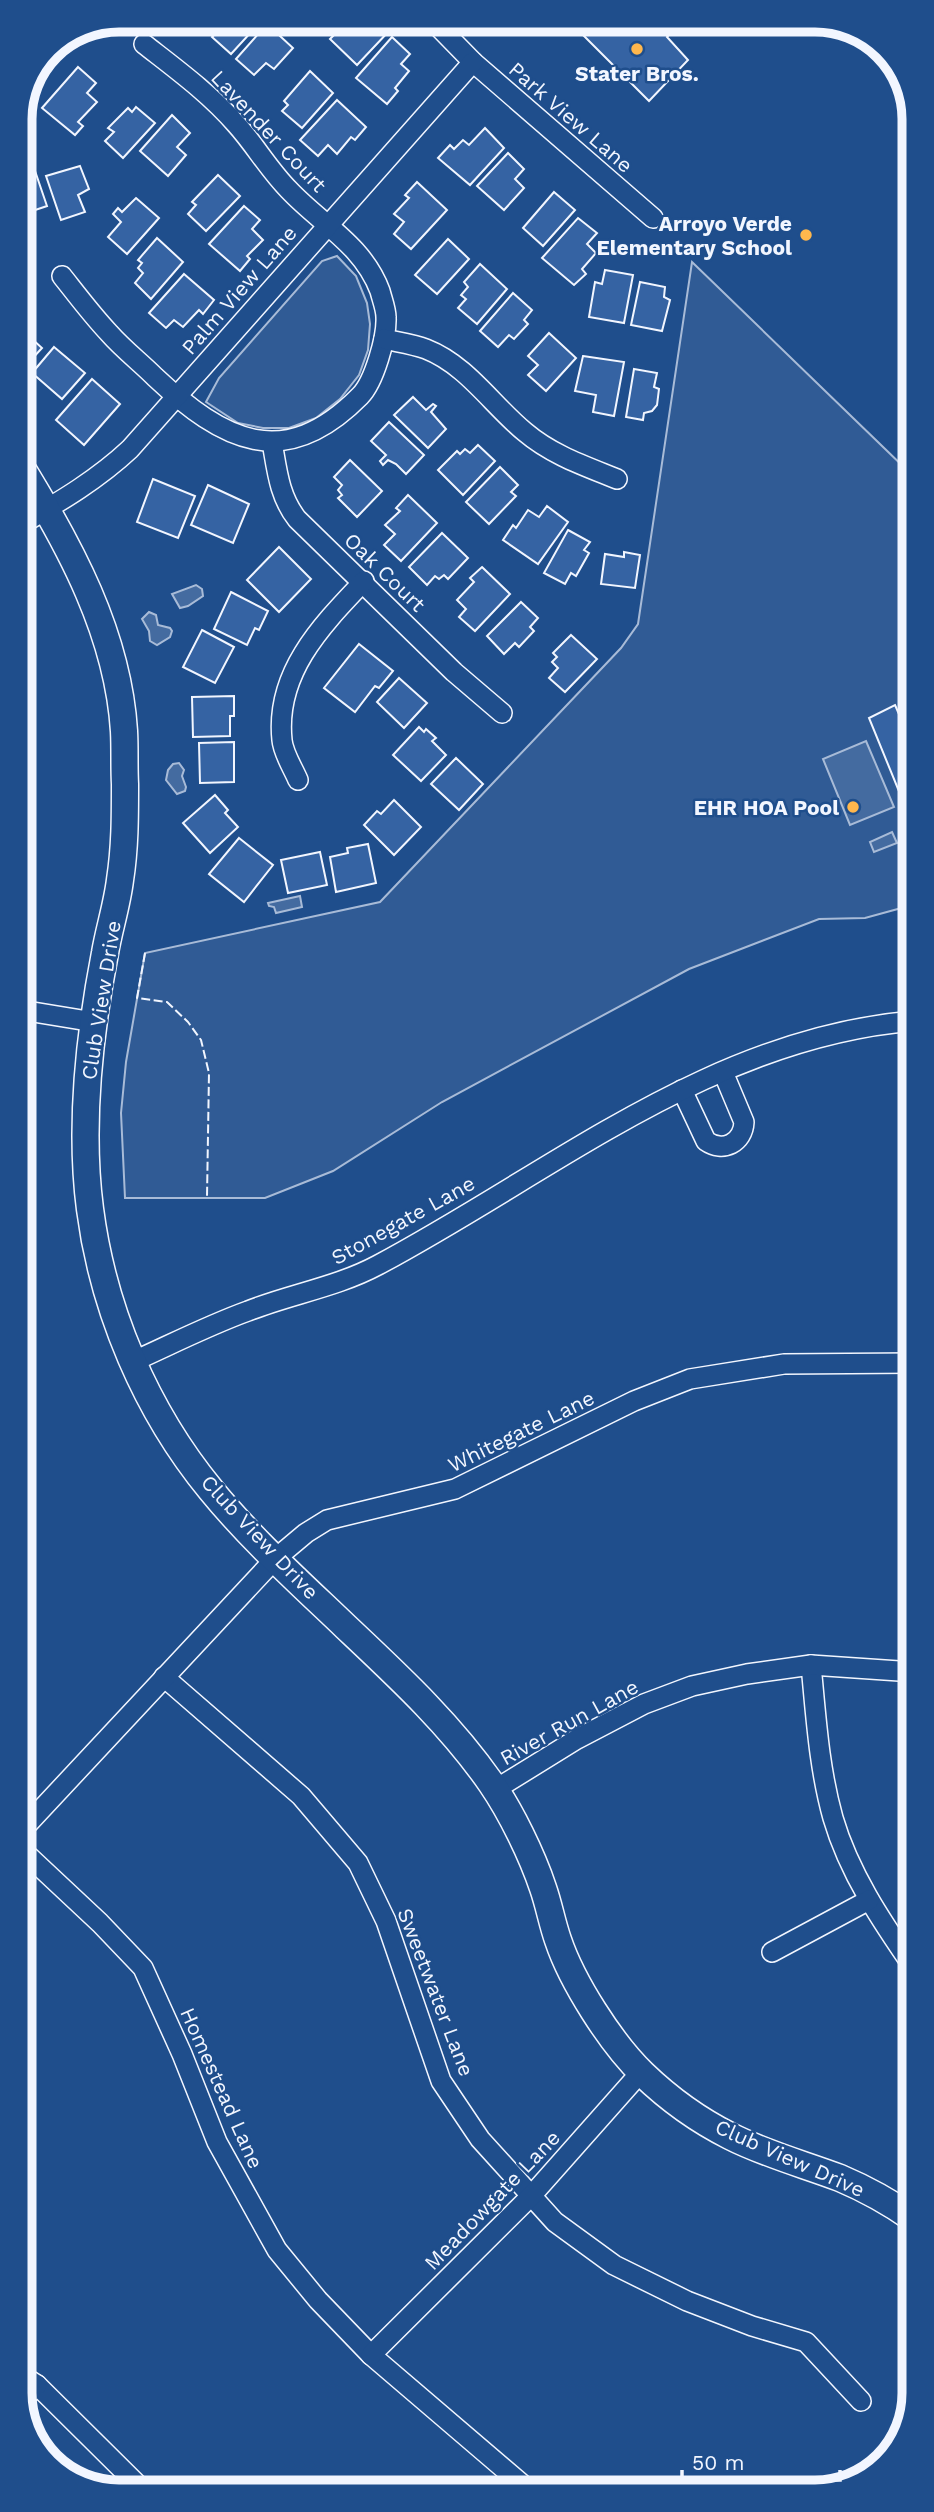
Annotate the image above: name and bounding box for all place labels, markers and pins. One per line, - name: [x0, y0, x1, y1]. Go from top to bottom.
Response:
- marker: Stater Bros.: [629, 41, 645, 57]
- place label: Stater Bros.: [575, 61, 699, 86]
- place label: Arroyo Verde Elementary School: [596, 211, 792, 260]
- marker: Arroyo Verde Elementary School: [798, 227, 814, 243]
- place label: EHR HOA Pool: [694, 795, 839, 820]
- marker: EHR HOA Pool: [845, 799, 861, 815]

